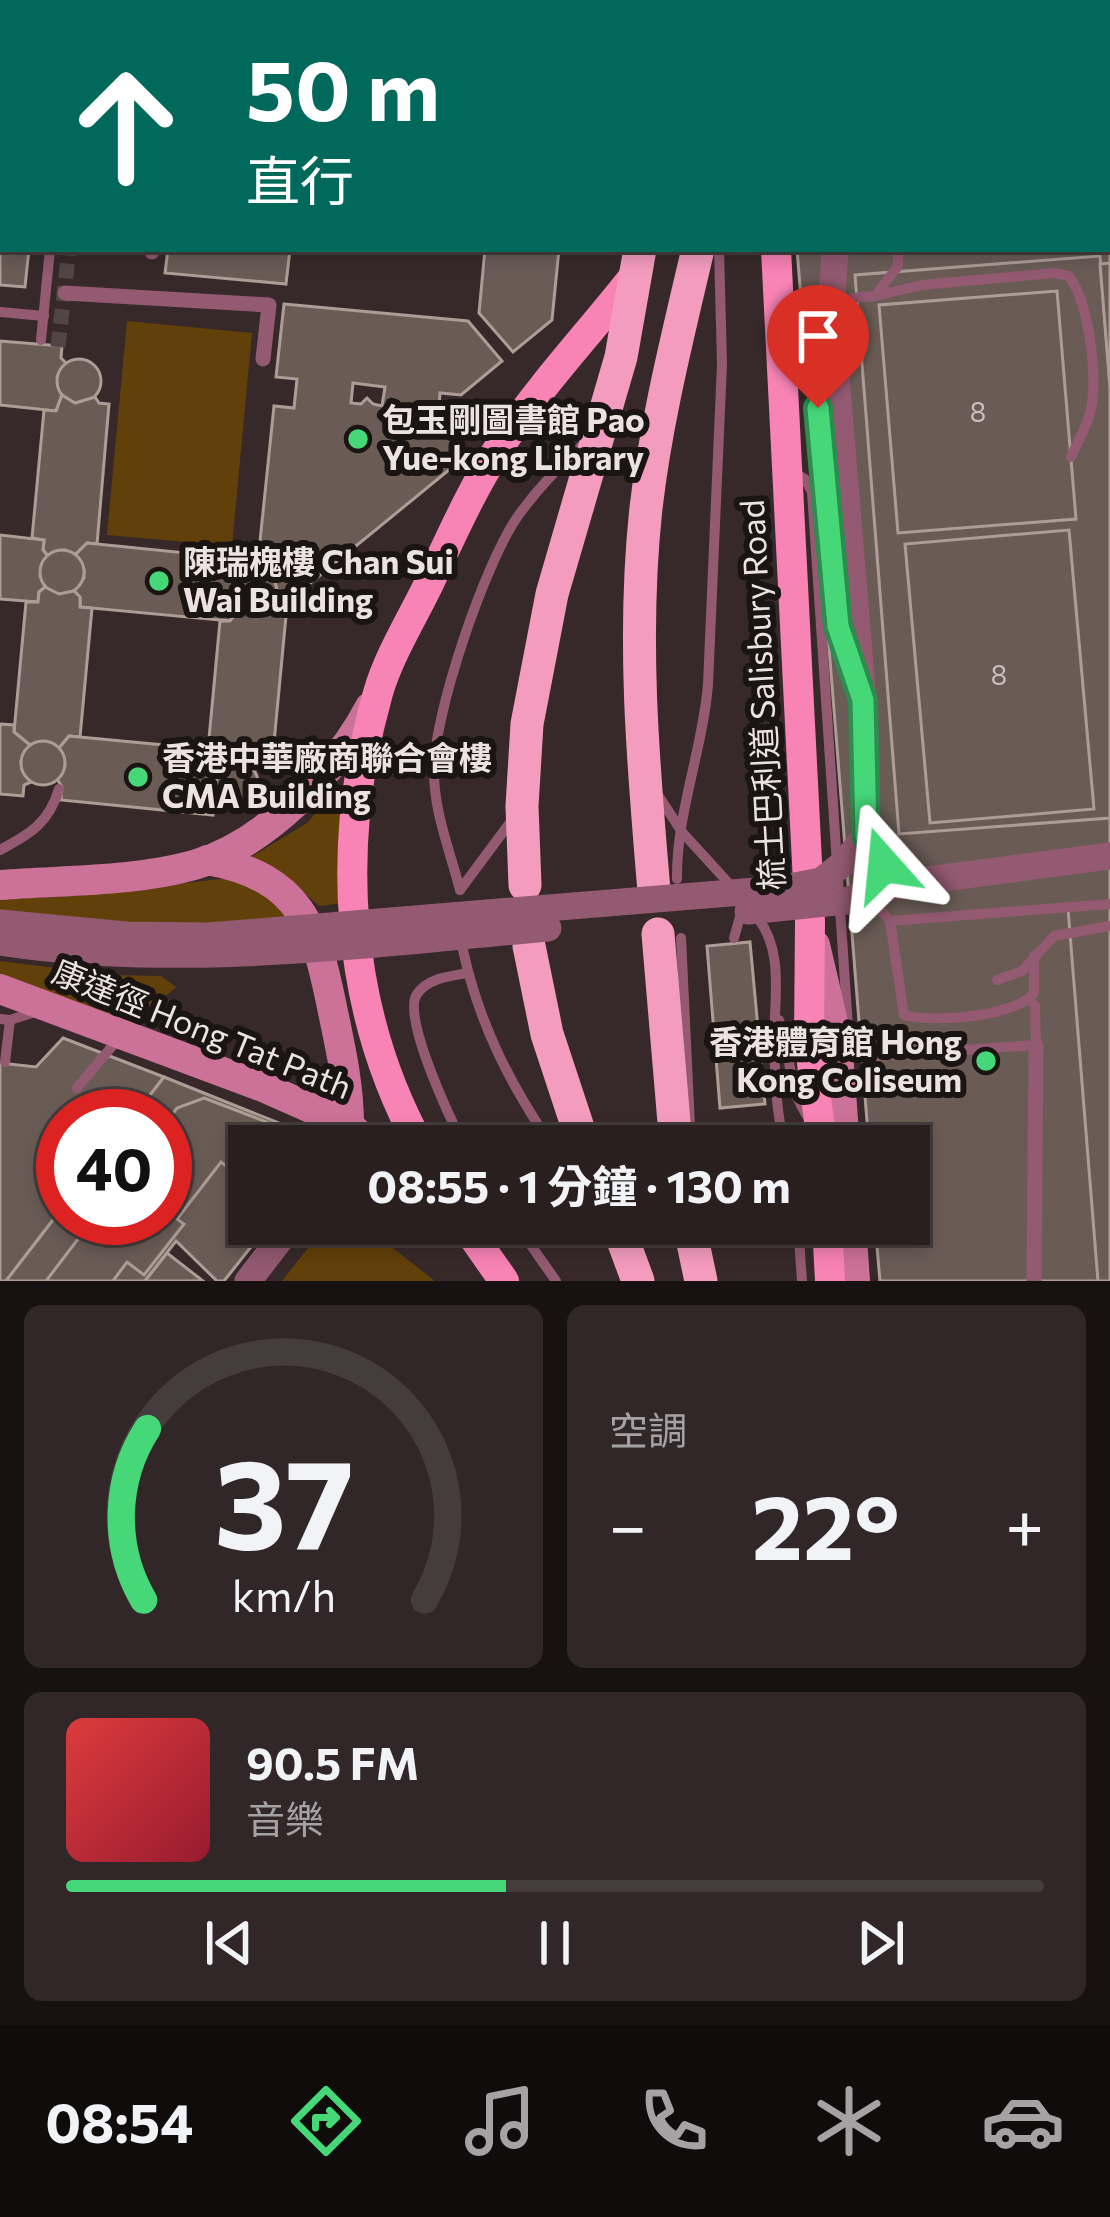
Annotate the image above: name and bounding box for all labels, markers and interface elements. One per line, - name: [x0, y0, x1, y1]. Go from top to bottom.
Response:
- text: 50 m: [246, 36, 440, 138]
- icon: ahead: [48, 48, 204, 204]
- text: 直行: [246, 146, 354, 212]
- pin: [767, 285, 869, 408]
- icon: arrive: [785, 303, 851, 369]
- house number: 8: [970, 395, 986, 428]
- place label: 包玉剛圖書館 Pao Yue-kong Library: [382, 398, 645, 477]
- marker: 包玉剛圖書館 Pao Yue-kong Library: [345, 426, 371, 452]
- street label: 梳士巴利道 Salisbury Road: [730, 499, 791, 892]
- place label: 陳瑞槐樓 Chan Sui Wai Building: [183, 540, 454, 619]
- marker: 陳瑞槐樓 Chan Sui Wai Building: [146, 568, 172, 594]
- house number: 8: [991, 658, 1007, 691]
- place label: 香港中華廠商聯合會樓 CMA Building: [162, 736, 492, 815]
- marker: 香港中華廠商聯合會樓 CMA Building: [125, 764, 151, 790]
- position arrow: [821, 802, 947, 928]
- street label: 康達徑 Hong Tat Path: [47, 949, 358, 1106]
- place label: 香港體育館 Hong Kong Coliseum: [709, 1020, 962, 1099]
- marker: 香港體育館 Hong Kong Coliseum: [973, 1048, 999, 1074]
- speed limit sign: 40: [36, 1089, 192, 1245]
- text: 08:55 · 1 分鐘 · 130 m: [367, 1157, 791, 1212]
- text: 空調: [609, 1405, 687, 1453]
- text: 37: [213, 1422, 354, 1575]
- text: 22°: [752, 1468, 900, 1579]
- text: −: [609, 1483, 647, 1564]
- text: +: [1005, 1483, 1044, 1564]
- text: km/h: [231, 1567, 336, 1620]
- text: 90.5 FM: [246, 1734, 419, 1789]
- text: 音樂: [246, 1794, 324, 1842]
- icon: previous: [196, 1910, 262, 1976]
- icon: pause: [522, 1910, 588, 1976]
- icon: next: [848, 1910, 914, 1976]
- icon: directions: [284, 2079, 368, 2163]
- icon: music: [458, 2079, 542, 2163]
- icon: phone: [632, 2079, 716, 2163]
- icon: climate: [807, 2079, 891, 2163]
- icon: car: [981, 2079, 1065, 2163]
- text: 08:54: [45, 2088, 193, 2154]

